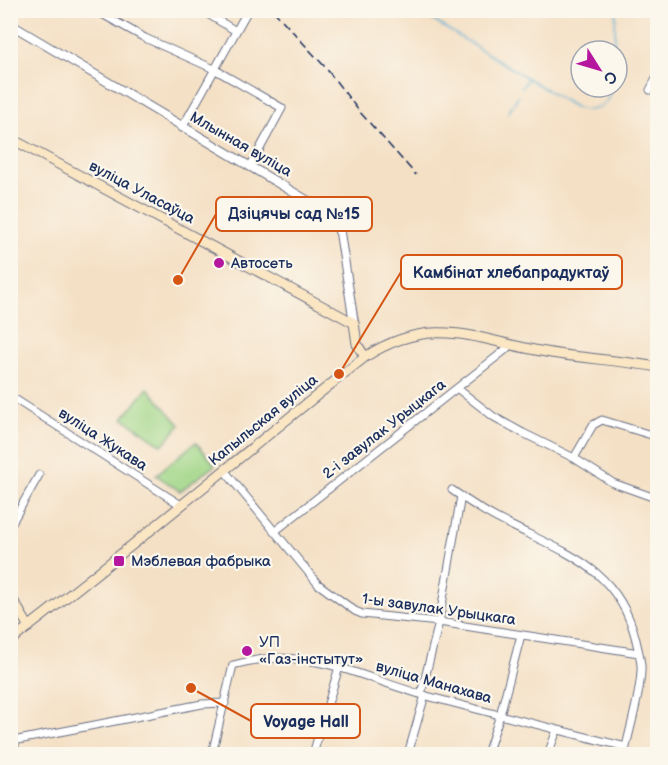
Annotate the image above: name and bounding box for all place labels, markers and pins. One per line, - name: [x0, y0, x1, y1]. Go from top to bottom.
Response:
- callout: Дзіцячы сад №15: [216, 197, 372, 231]
- place label: Автосеть: [230, 254, 293, 273]
- callout: Камбінат хлебапрадуктаў: [401, 255, 622, 289]
- marker: Автосеть: [212, 256, 226, 270]
- place label: Мэблевая фабрыка: [131, 552, 271, 571]
- marker: Мэблевая фабрыка: [112, 554, 126, 568]
- place label: УП «Газ-інстытут»: [259, 633, 363, 669]
- marker: УП «Газ-інстытут»: [240, 644, 254, 658]
- callout: Voyage Hall: [251, 704, 360, 738]

